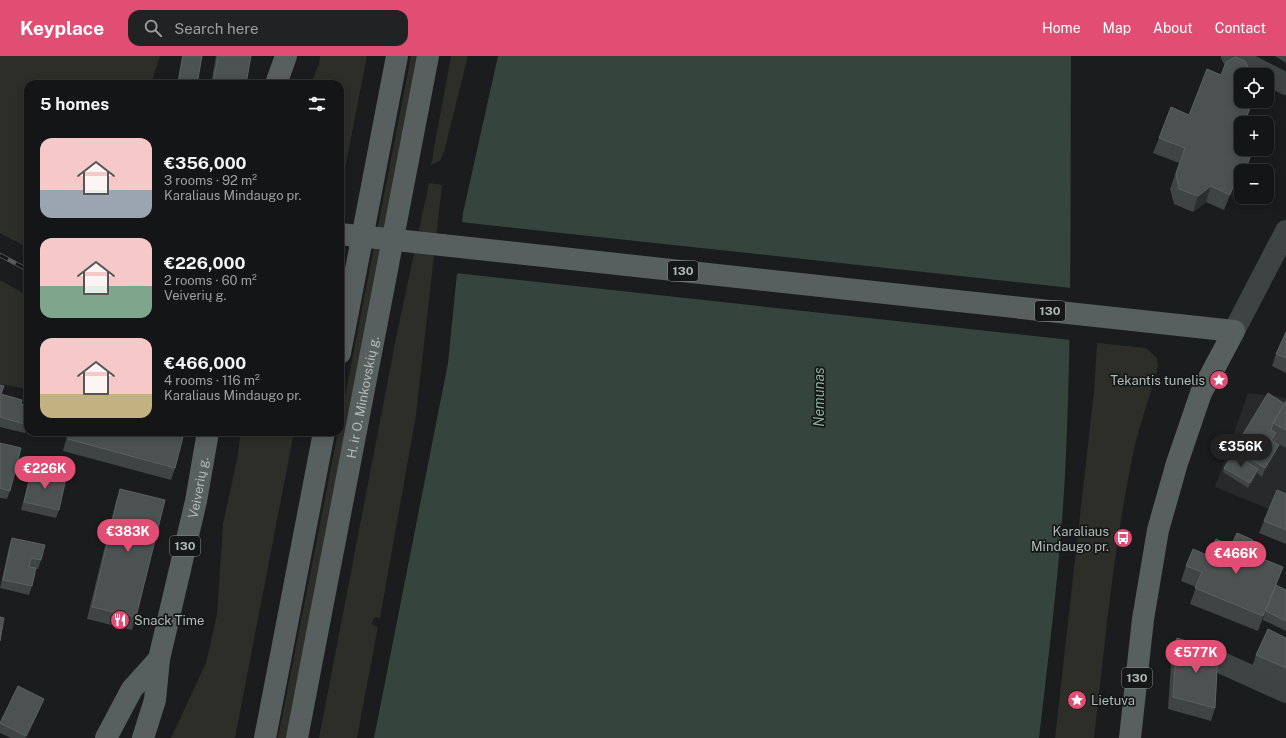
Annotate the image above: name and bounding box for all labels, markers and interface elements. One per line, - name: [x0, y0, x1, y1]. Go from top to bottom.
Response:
- search box: [128, 10, 408, 46]
- text: Keyplace: [20, 17, 104, 39]
- icon: search: [142, 17, 164, 39]
- text: Search here: [174, 20, 258, 37]
- text: Home: [1042, 20, 1081, 36]
- text: Map: [1103, 20, 1131, 36]
- text: About: [1153, 20, 1193, 36]
- text: Contact: [1215, 20, 1266, 36]
- map controls: [1234, 68, 1274, 204]
- button: locate: [1234, 68, 1274, 108]
- icon: filters: [306, 93, 328, 115]
- text: 5 homes: [40, 94, 109, 114]
- button: +: [1234, 116, 1274, 156]
- text: €356,000: [164, 153, 247, 173]
- icon: home: [72, 154, 120, 202]
- button: −: [1234, 164, 1274, 204]
- text: 3 rooms · 92 m²: [164, 173, 257, 188]
- text: Karaliaus Mindaugo pr.: [164, 188, 301, 203]
- text: €226,000: [164, 253, 245, 273]
- icon: home: [72, 254, 120, 302]
- road number: 130: [668, 261, 698, 281]
- text: 2 rooms · 60 m²: [164, 273, 257, 288]
- text: Veiverių g.: [164, 288, 227, 303]
- road number: 130: [1035, 301, 1065, 321]
- street label: H. ir O. Minkovskių g.: [343, 335, 382, 460]
- text: €466,000: [164, 353, 246, 373]
- icon: home: [72, 354, 120, 402]
- water label: Nemunas: [811, 367, 827, 427]
- place icon: Tekantis tunelis: [1208, 369, 1230, 391]
- text: 4 rooms · 116 m²: [164, 373, 260, 388]
- place label: Tekantis tunelis: [1110, 373, 1205, 388]
- text: Karaliaus Mindaugo pr.: [164, 388, 301, 403]
- pin: €356K: [1213, 434, 1269, 468]
- text: €356K: [1219, 439, 1263, 454]
- street label: Veiverių g.: [185, 455, 211, 520]
- pin: €226K: [17, 456, 73, 490]
- text: €226K: [24, 461, 66, 476]
- pin: €383K: [100, 519, 156, 553]
- text: €383K: [106, 524, 150, 539]
- place label: Karaliaus Mindaugo pr.: [1031, 524, 1109, 554]
- bus stop icon: Karaliaus Mindaugo pr.: [1112, 527, 1134, 549]
- road number: 130: [170, 536, 200, 556]
- pin: €466K: [1208, 541, 1264, 575]
- text: €466K: [1214, 546, 1258, 561]
- restaurant icon: Snack Time: [109, 609, 131, 631]
- place label: Snack Time: [134, 613, 204, 628]
- pin: €577K: [1168, 640, 1224, 674]
- text: €577K: [1175, 645, 1217, 660]
- road number: 130: [1122, 668, 1152, 688]
- place icon: Lietuva: [1066, 689, 1088, 711]
- place label: Lietuva: [1091, 693, 1135, 708]

